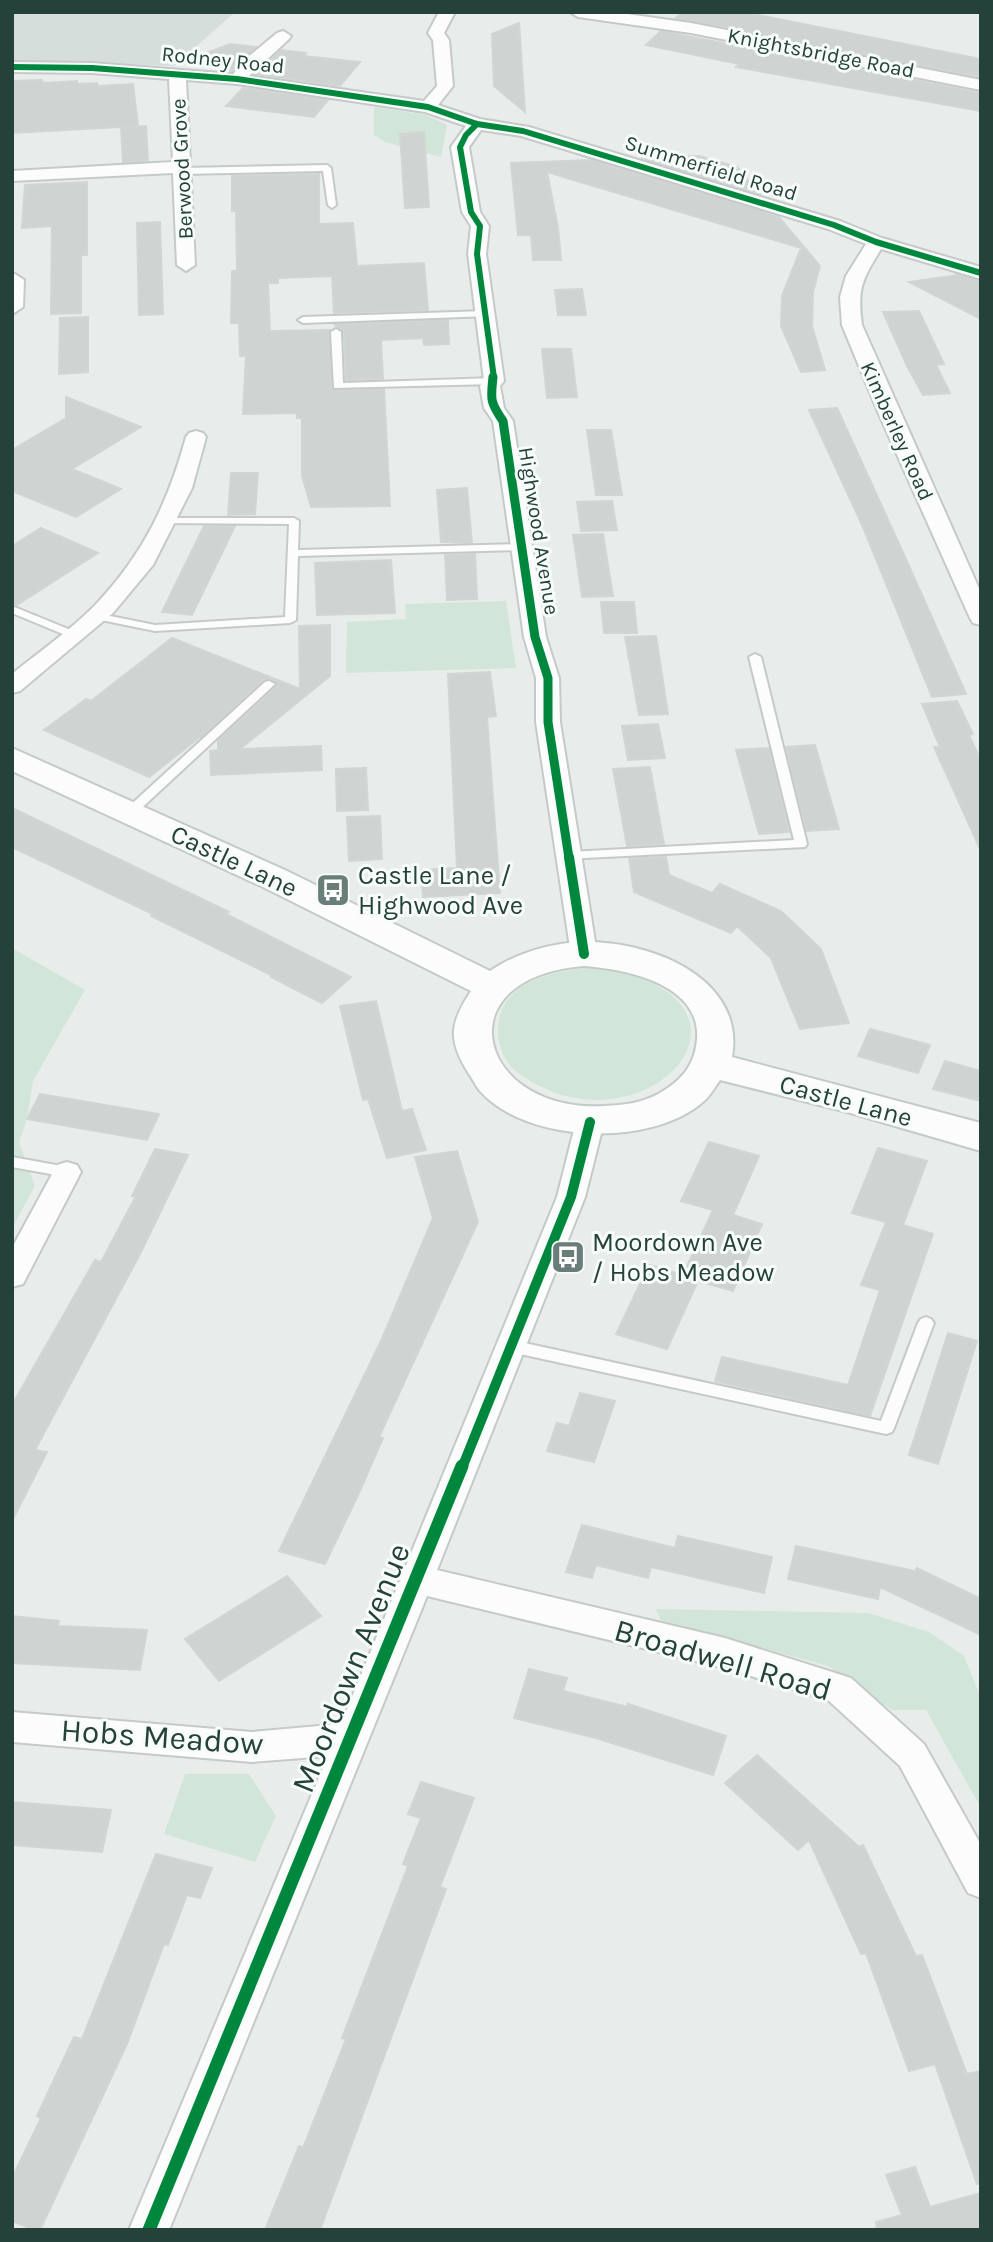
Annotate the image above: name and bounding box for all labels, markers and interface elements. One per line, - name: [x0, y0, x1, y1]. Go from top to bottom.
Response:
- street label: Knightsbridge Road: [726, 23, 916, 83]
- street label: Rodney Road: [160, 42, 286, 78]
- street label: Berwood Grove: [166, 98, 198, 240]
- street label: Summerfield Road: [622, 130, 800, 206]
- street label: Kimberley Road: [856, 358, 938, 504]
- street label: Highwood Avenue: [514, 445, 564, 617]
- street label: Castle Lane: [166, 818, 302, 904]
- place label: Castle Lane / Highwood Ave: [358, 860, 523, 921]
- bus stop icon: Castle Lane / Highwood Ave: [314, 871, 352, 909]
- street label: Castle Lane: [776, 1068, 916, 1134]
- place label: Moordown Ave / Hobs Meadow: [592, 1227, 775, 1288]
- bus stop icon: Moordown Ave / Hobs Meadow: [549, 1238, 587, 1276]
- street label: Moordown Avenue: [284, 1538, 418, 1798]
- street label: Broadwell Road: [610, 1611, 836, 1709]
- street label: Hobs Meadow: [59, 1711, 265, 1763]

